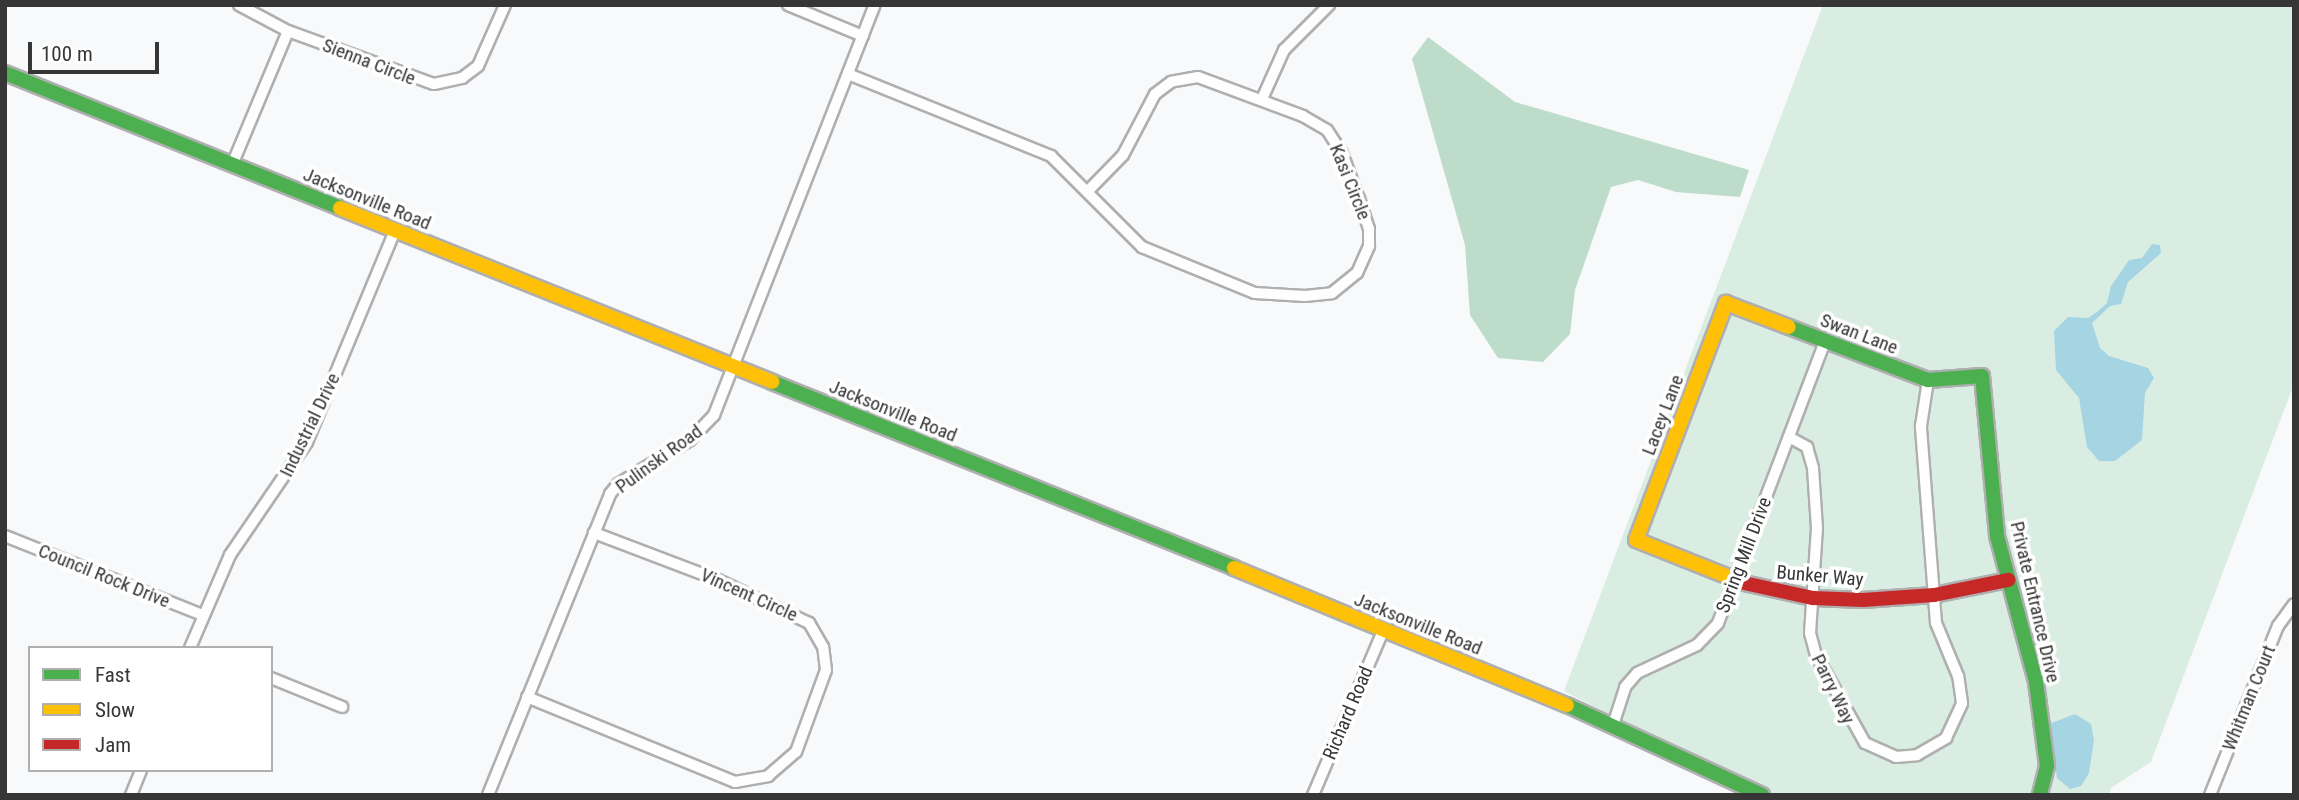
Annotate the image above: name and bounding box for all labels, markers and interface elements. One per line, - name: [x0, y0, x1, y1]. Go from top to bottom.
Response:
- scale bar: [32, 28, 163, 72]
- street label: Sienna Circle: [319, 34, 419, 90]
- text: 100 m: [41, 42, 93, 66]
- street label: Kasi Circle: [1325, 141, 1375, 223]
- street label: Jacksonville Road: [300, 163, 434, 235]
- street label: Swan Lane: [1817, 309, 1901, 359]
- street label: Industrial Drive: [275, 369, 345, 481]
- street label: Lacey Lane: [1637, 372, 1689, 458]
- street label: Jacksonville Road: [826, 375, 960, 447]
- street label: Pulinski Road: [611, 420, 707, 498]
- street label: Spring Mill Drive: [1711, 494, 1777, 616]
- street label: Private Entrance Drive: [2005, 519, 2065, 685]
- street label: Council Rock Drive: [35, 539, 173, 613]
- street label: Bunker Way: [1776, 561, 1864, 591]
- street label: Vincent Circle: [697, 563, 801, 627]
- street label: Jacksonville Road: [1351, 588, 1485, 660]
- street label: Whitman Court: [2217, 642, 2281, 754]
- legend: [28, 646, 273, 772]
- street label: Parry Way: [1806, 650, 1860, 728]
- text: Fast: [95, 663, 131, 687]
- street label: Richard Road: [1318, 663, 1378, 763]
- text: Slow: [95, 698, 135, 722]
- text: Jam: [95, 733, 131, 757]

